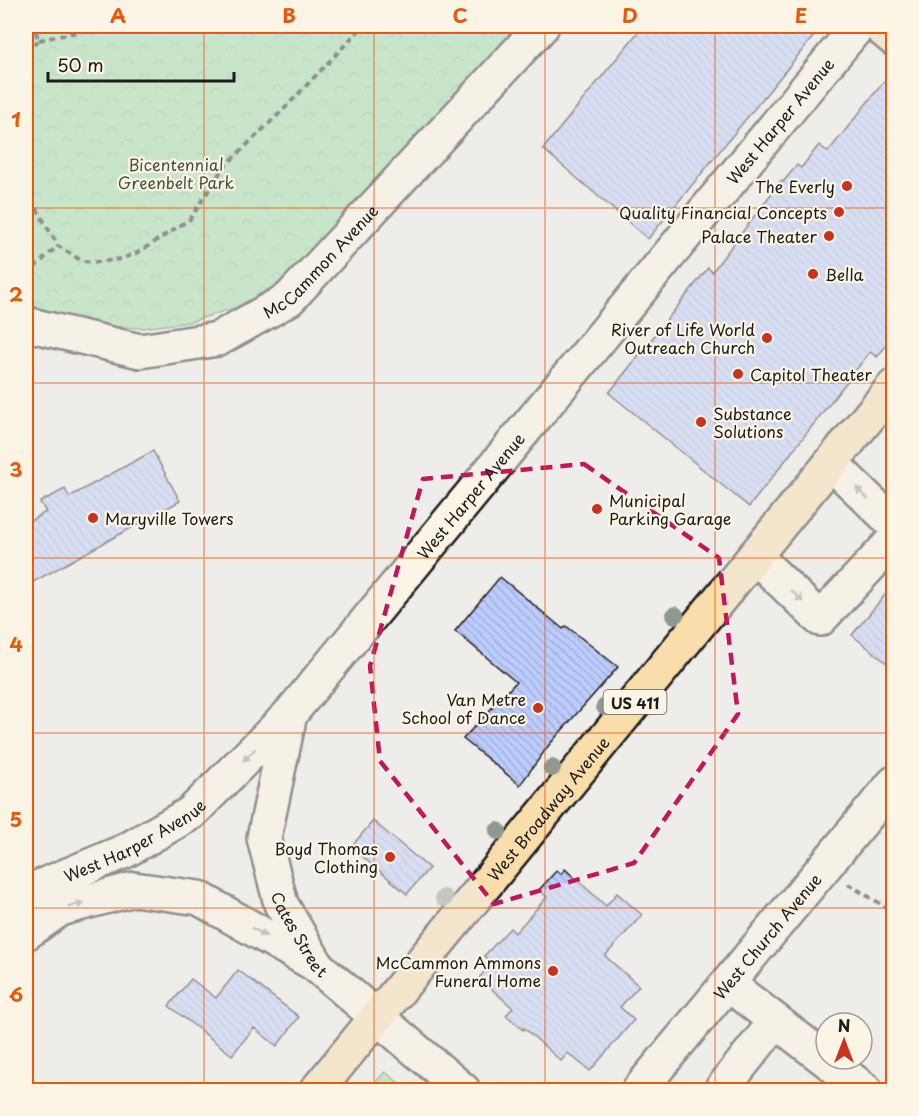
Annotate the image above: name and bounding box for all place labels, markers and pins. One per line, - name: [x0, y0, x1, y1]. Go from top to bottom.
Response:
- place label: The Everly: [755, 174, 835, 198]
- marker: The Everly: [840, 179, 854, 193]
- place label: Quality Financial Concepts: [619, 200, 827, 224]
- marker: Quality Financial Concepts: [832, 205, 846, 219]
- place label: Palace Theater: [701, 224, 818, 248]
- marker: Palace Theater: [822, 229, 836, 243]
- place label: Bella: [825, 262, 863, 286]
- marker: Bella: [806, 267, 820, 281]
- place label: River of Life World Outreach Church: [611, 317, 755, 359]
- marker: River of Life World Outreach Church: [760, 331, 774, 345]
- place label: Capitol Theater: [750, 362, 872, 386]
- marker: Capitol Theater: [731, 367, 745, 381]
- place label: Substance Solutions: [713, 401, 792, 443]
- marker: Substance Solutions: [694, 415, 708, 429]
- place label: Municipal Parking Garage: [609, 488, 731, 530]
- marker: Municipal Parking Garage: [590, 502, 604, 516]
- place label: Maryville Towers: [105, 506, 233, 530]
- marker: Maryville Towers: [86, 511, 100, 525]
- place label: Van Metre School of Dance: [401, 687, 526, 729]
- marker: Van Metre School of Dance: [531, 701, 545, 715]
- place label: Boyd Thomas Clothing: [274, 836, 378, 878]
- marker: Boyd Thomas Clothing: [383, 850, 397, 864]
- place label: McCammon Ammons Funeral Home: [376, 950, 541, 992]
- marker: McCammon Ammons Funeral Home: [546, 964, 560, 978]

